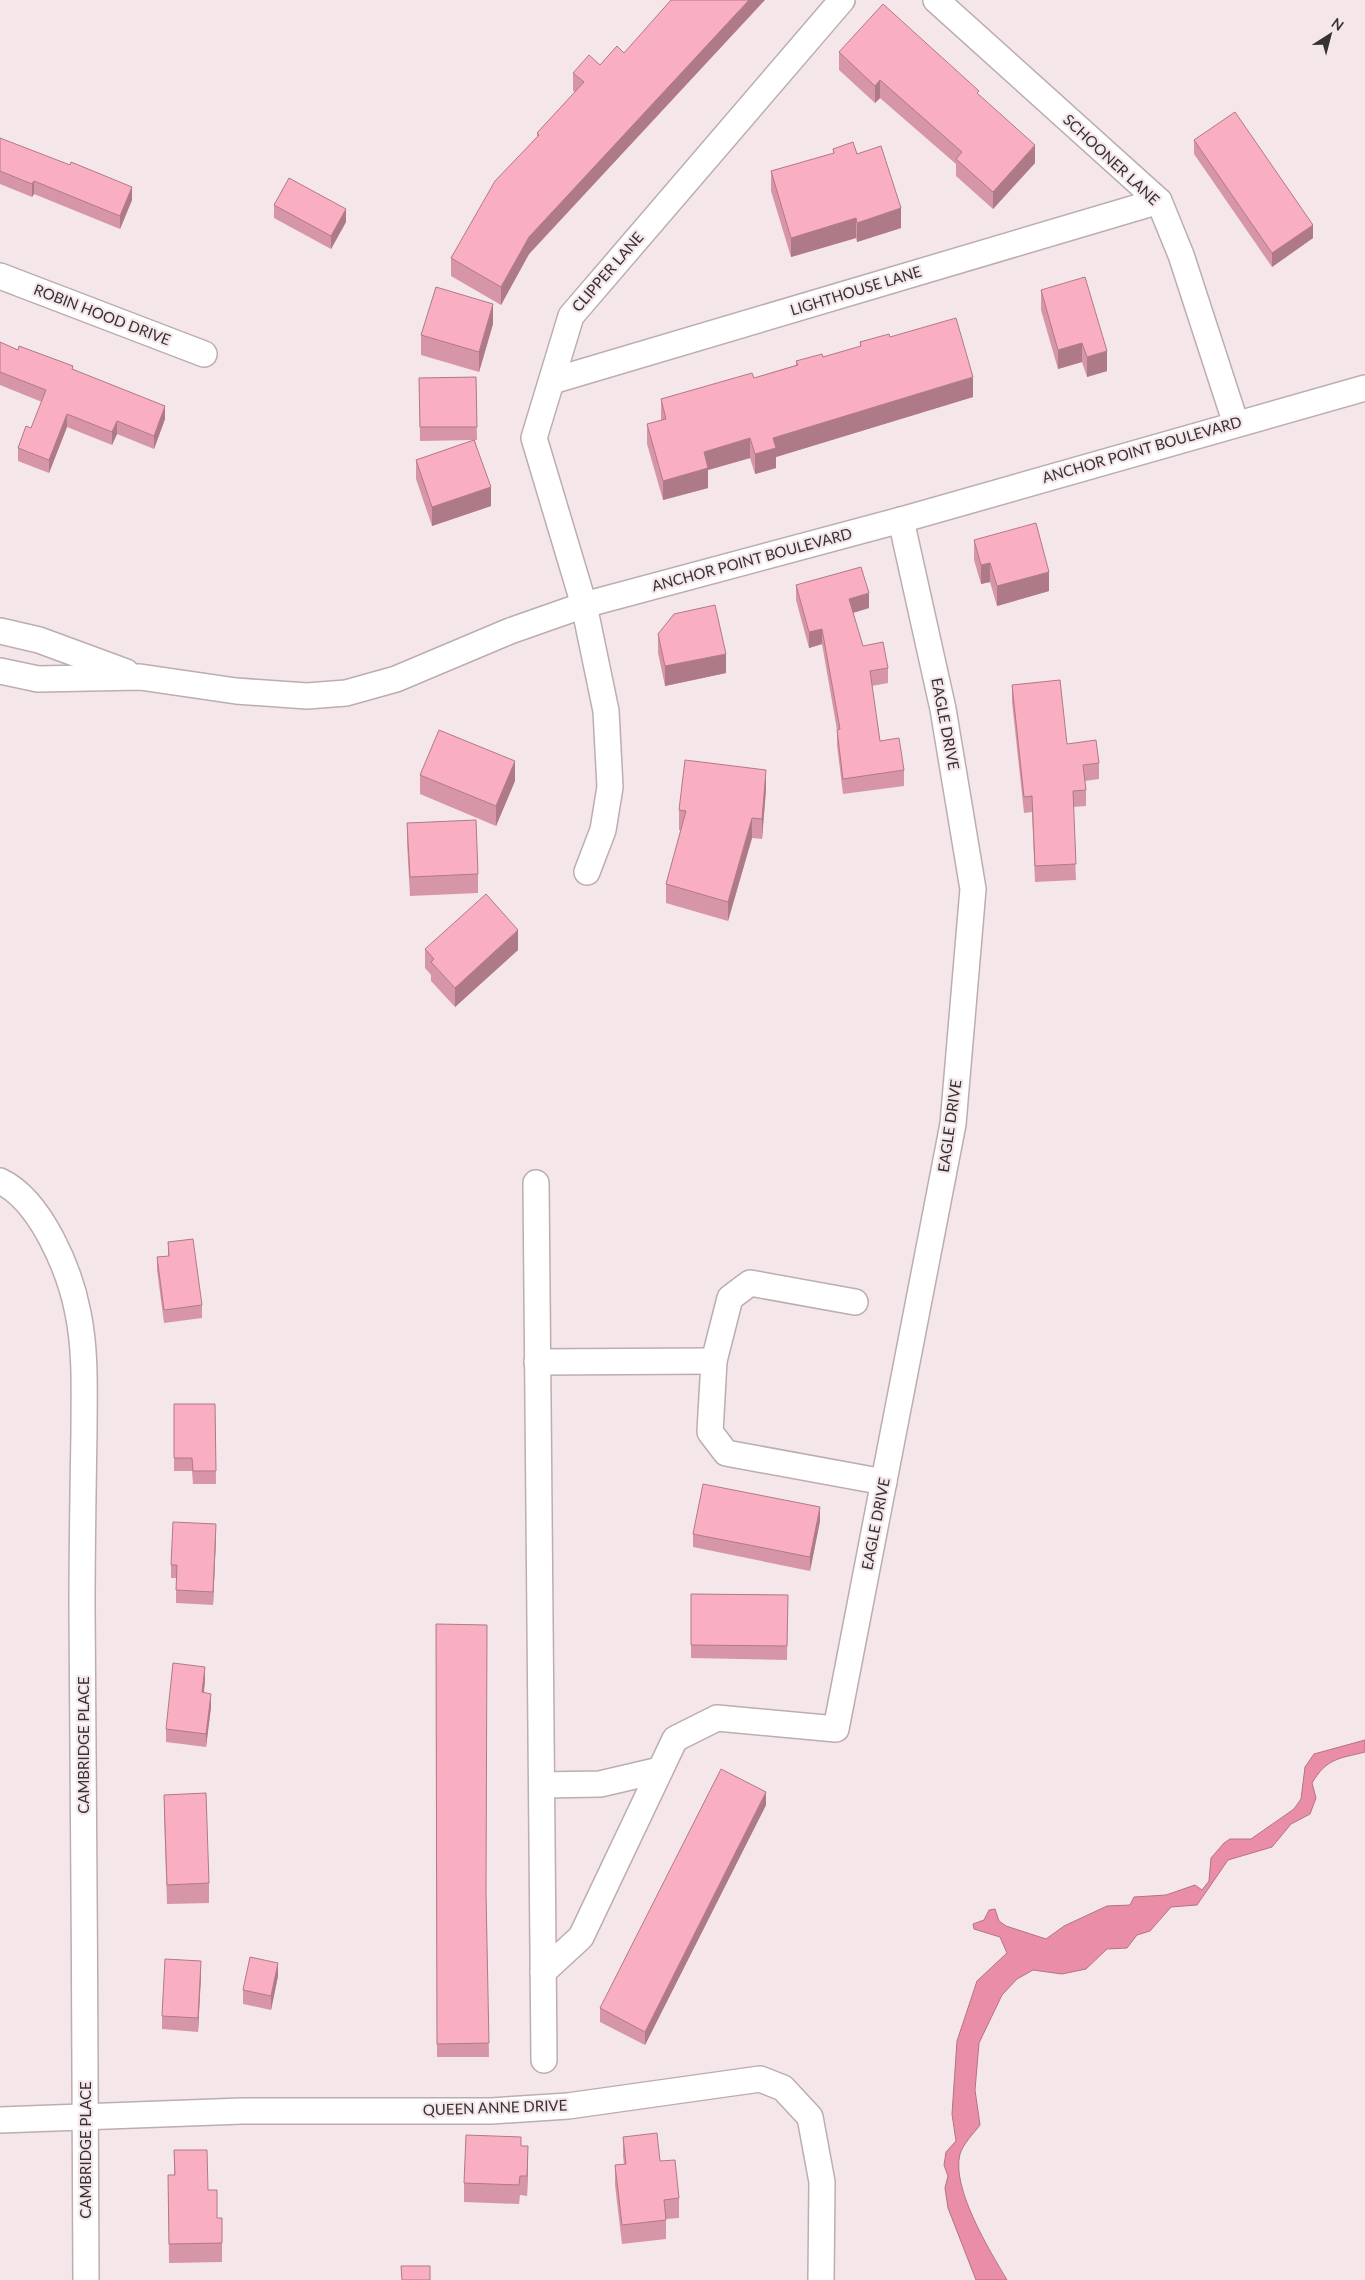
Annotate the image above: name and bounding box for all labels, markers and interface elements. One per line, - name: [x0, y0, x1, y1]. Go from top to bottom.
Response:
- north arrow: [1305, 10, 1355, 60]
- text: N: [1329, 14, 1347, 34]
- street label: SCHOONER LANE: [1060, 110, 1164, 208]
- street label: CLIPPER LANE: [568, 228, 647, 315]
- street label: LIGHTHOUSE LANE: [788, 262, 924, 319]
- street label: ROBIN HOOD DRIVE: [31, 280, 173, 348]
- street label: ANCHOR POINT BOULEVARD: [1040, 412, 1244, 486]
- street label: ANCHOR POINT BOULEVARD: [650, 524, 854, 594]
- street label: EAGLE DRIVE: [928, 676, 964, 771]
- street label: EAGLE DRIVE: [934, 1078, 964, 1173]
- street label: EAGLE DRIVE: [857, 1476, 893, 1571]
- street label: CAMBRIDGE PLACE: [74, 1676, 92, 1814]
- street label: CAMBRIDGE PLACE: [76, 2081, 94, 2219]
- street label: QUEEN ANNE DRIVE: [422, 2095, 568, 2119]

